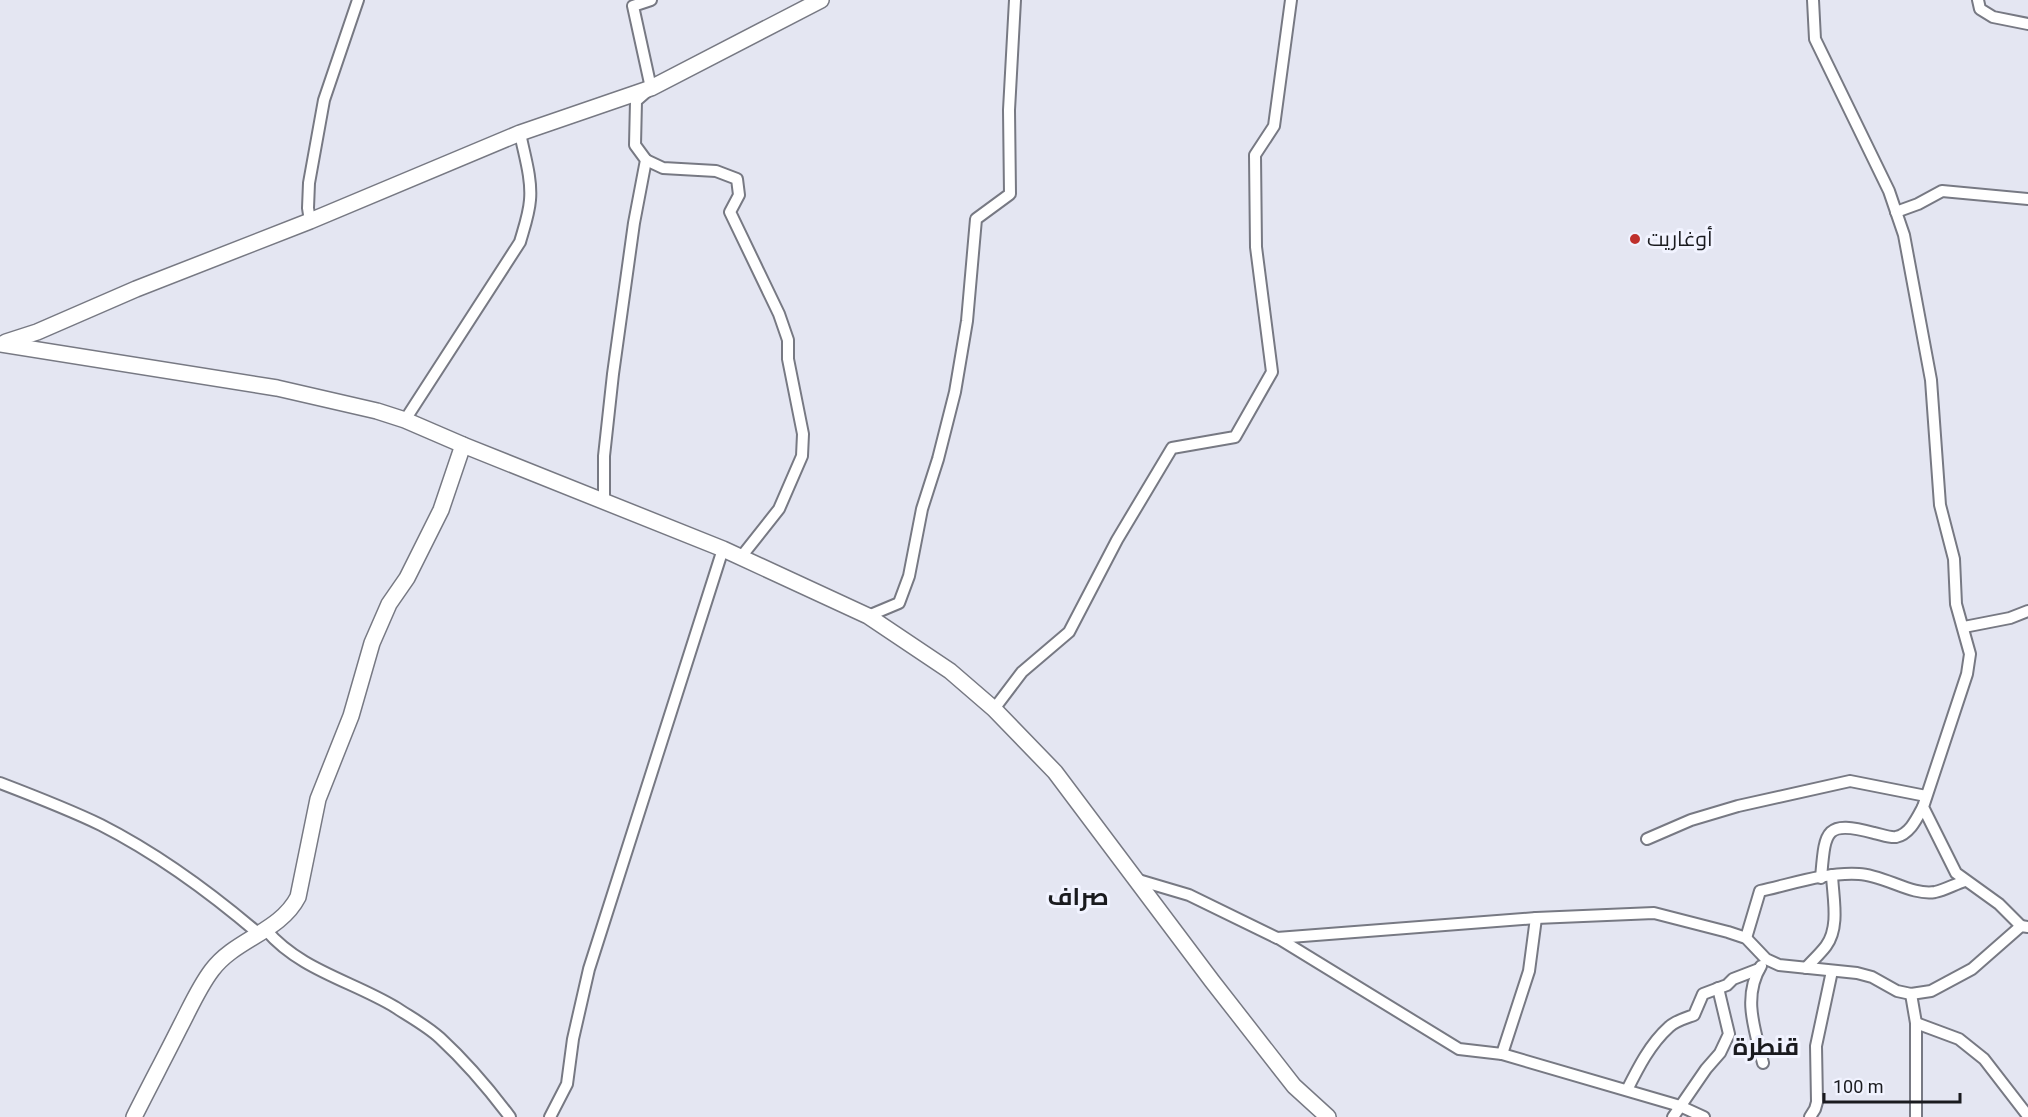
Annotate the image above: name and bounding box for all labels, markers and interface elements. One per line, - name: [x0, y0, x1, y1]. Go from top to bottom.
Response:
- place label: أوغاريت: [1647, 226, 1713, 251]
- marker: أوغاريت: [1628, 232, 1642, 246]
- district label: صراف: [1047, 883, 1109, 911]
- district label: قنطرة: [1733, 1033, 1799, 1061]
- scale bar: [1824, 1066, 1960, 1104]
- text: 100 m: [1833, 1076, 1884, 1097]

